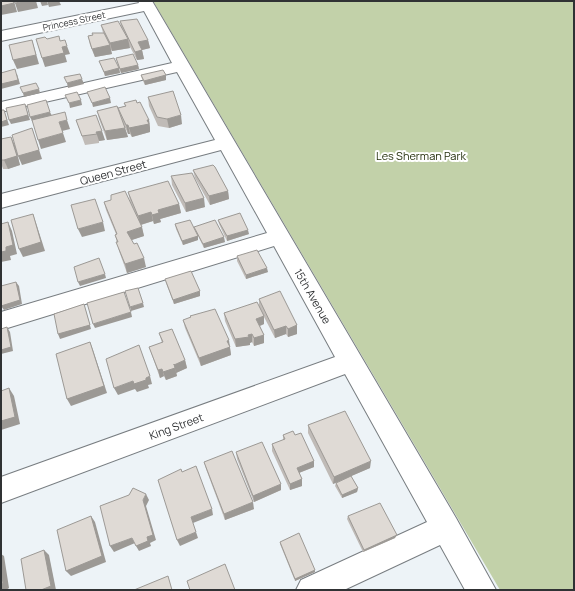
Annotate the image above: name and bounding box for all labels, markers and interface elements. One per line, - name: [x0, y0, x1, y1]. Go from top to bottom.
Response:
- street label: Princess Street: [41, 8, 107, 34]
- park label: Les Sherman Park: [376, 148, 466, 163]
- street label: Queen Street: [78, 156, 148, 188]
- street label: 15th Avenue: [291, 266, 335, 327]
- street label: King Street: [147, 409, 205, 443]

